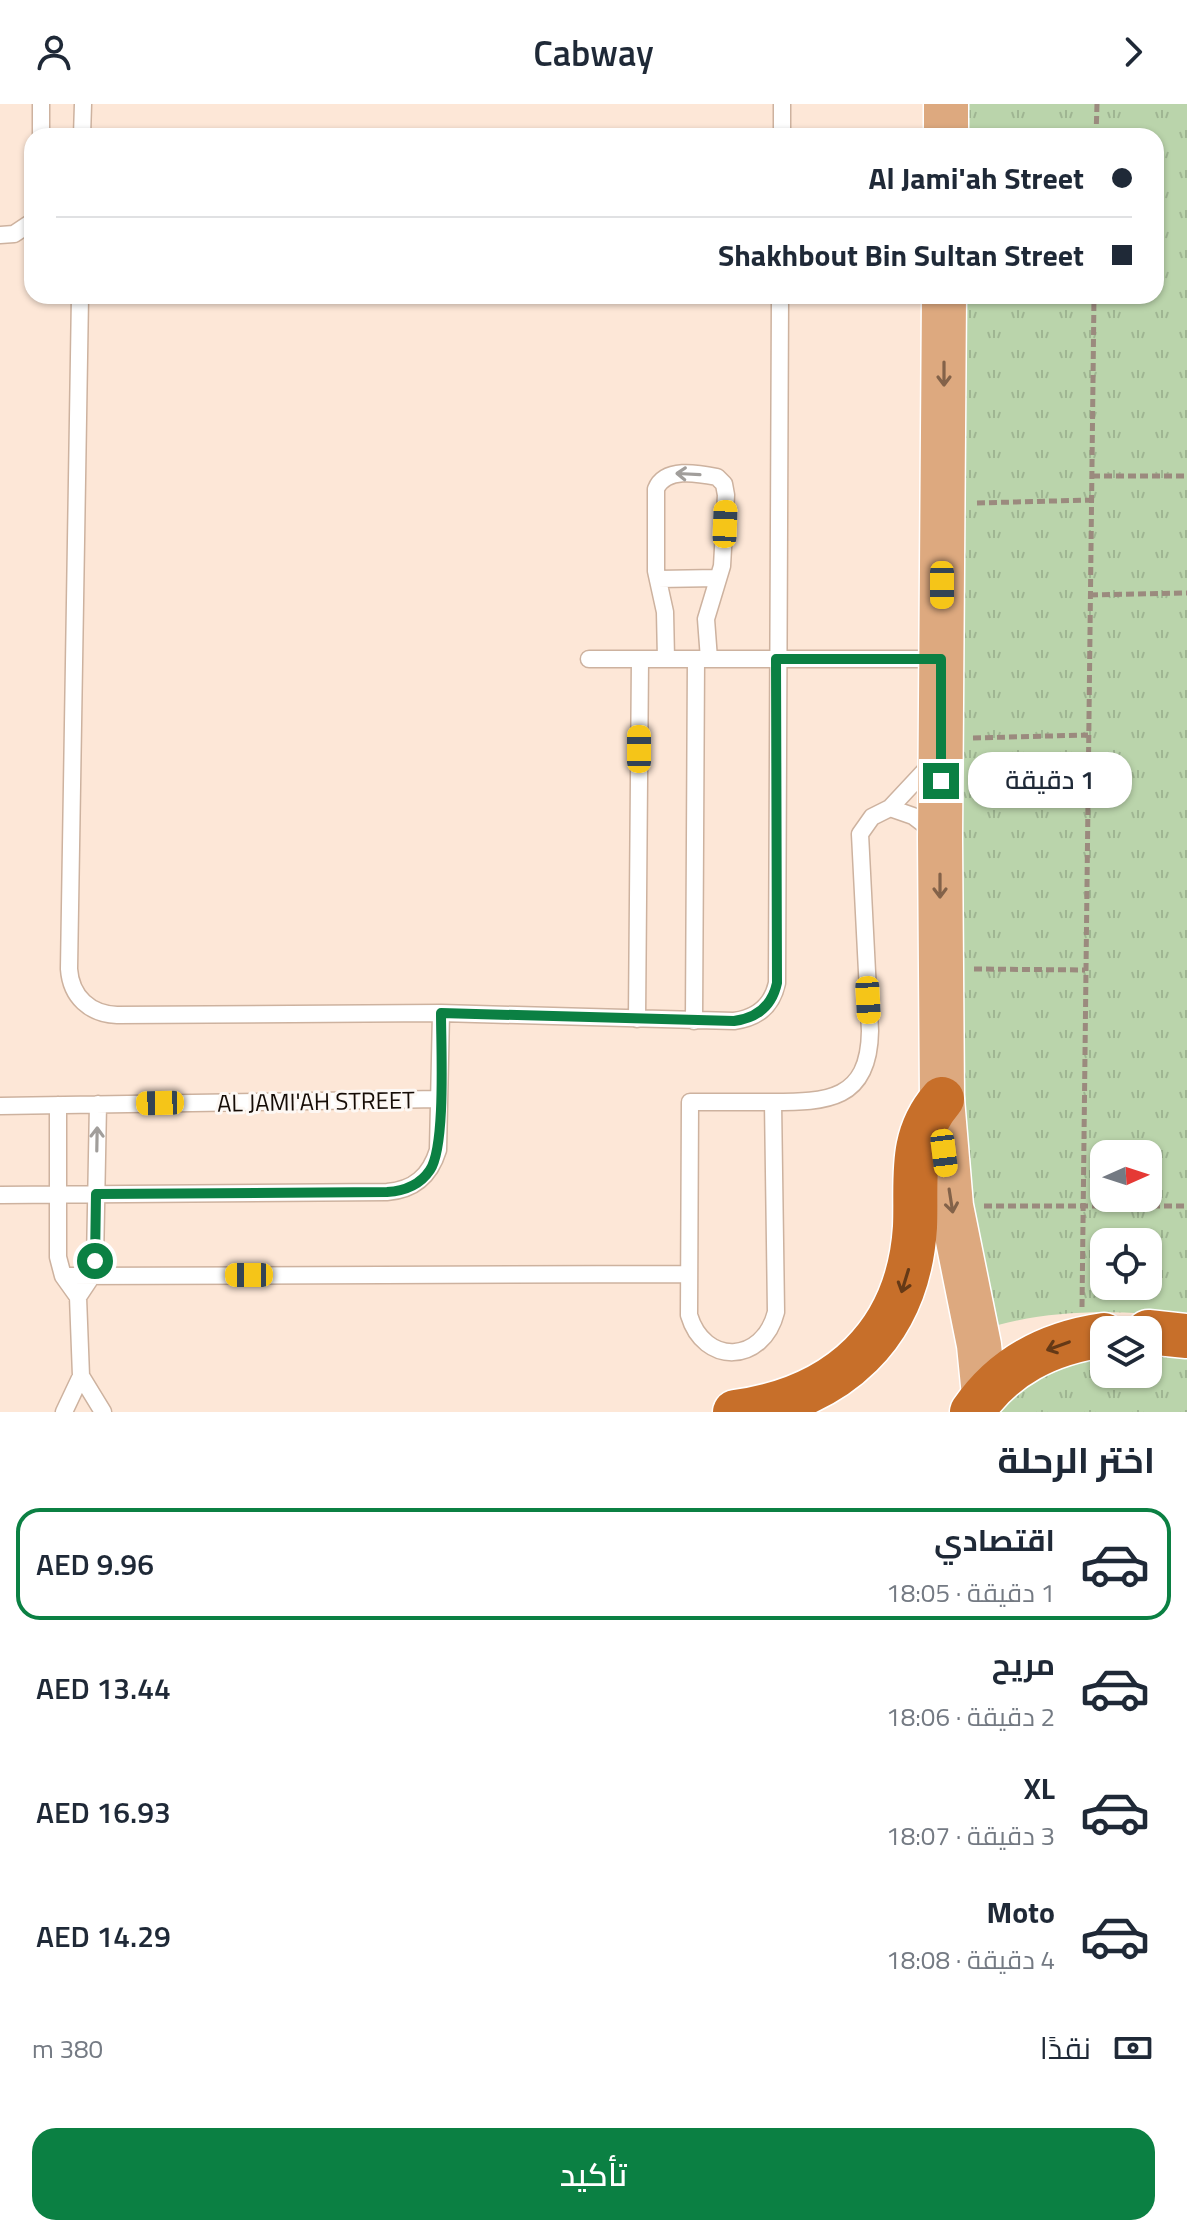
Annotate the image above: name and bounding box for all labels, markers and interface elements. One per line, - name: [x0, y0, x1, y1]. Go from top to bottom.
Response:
- text: Cabway: [533, 25, 654, 80]
- icon: person: [32, 30, 76, 74]
- icon: forward: [1111, 30, 1155, 74]
- text: Al Jami'ah Street: [868, 155, 1084, 201]
- text: Shakhbout Bin Sultan Street: [718, 232, 1084, 278]
- one-way arrow: [936, 360, 952, 387]
- one-way arrow: [675, 467, 702, 482]
- car: [712, 500, 738, 548]
- car: [930, 561, 954, 609]
- car: [627, 725, 651, 773]
- callout: 1 دقيقة: [969, 753, 1133, 809]
- text: 1 دقيقة: [1005, 760, 1095, 799]
- route end: [923, 763, 959, 799]
- one-way arrow: [932, 872, 948, 899]
- car: [855, 975, 881, 1025]
- street label: AL JAMI'AH STREET: [217, 1081, 416, 1121]
- car: [136, 1091, 184, 1115]
- one-way arrow: [90, 1126, 105, 1153]
- car: [929, 1128, 959, 1178]
- north arrow: [1090, 1140, 1162, 1212]
- map controls: [1090, 1140, 1162, 1388]
- one-way arrow: [944, 1188, 959, 1214]
- button: locate: [1090, 1228, 1162, 1300]
- route start: [77, 1243, 113, 1279]
- car: [225, 1263, 273, 1287]
- one-way arrow: [897, 1267, 912, 1293]
- button: layers: [1090, 1316, 1162, 1388]
- one-way arrow: [1046, 1340, 1071, 1355]
- text: اختر الرحلة: [997, 1432, 1155, 1487]
- text: اقتصادي: [934, 1517, 1055, 1563]
- icon: car: [1079, 1528, 1151, 1600]
- text: AED 9.96: [36, 1541, 154, 1587]
- text: 1 دقيقة · 18:05: [886, 1573, 1055, 1612]
- text: مريح: [992, 1641, 1055, 1687]
- icon: car: [1079, 1652, 1151, 1724]
- text: AED 13.44: [36, 1665, 171, 1711]
- text: 2 دقيقة · 18:06: [886, 1697, 1055, 1736]
- text: XL: [1024, 1765, 1055, 1811]
- icon: car: [1079, 1776, 1151, 1848]
- text: AED 16.93: [36, 1789, 171, 1835]
- text: 3 دقيقة · 18:07: [886, 1816, 1055, 1855]
- text: Moto: [987, 1889, 1055, 1935]
- icon: car: [1079, 1900, 1151, 1972]
- text: AED 14.29: [36, 1913, 171, 1959]
- text: 4 دقيقة · 18:08: [886, 1940, 1055, 1979]
- text: نقدًا: [1040, 2025, 1091, 2071]
- icon: cash: [1111, 2026, 1155, 2070]
- text: 380 m: [32, 2029, 103, 2068]
- button: تأكيد: [32, 2128, 1155, 2220]

